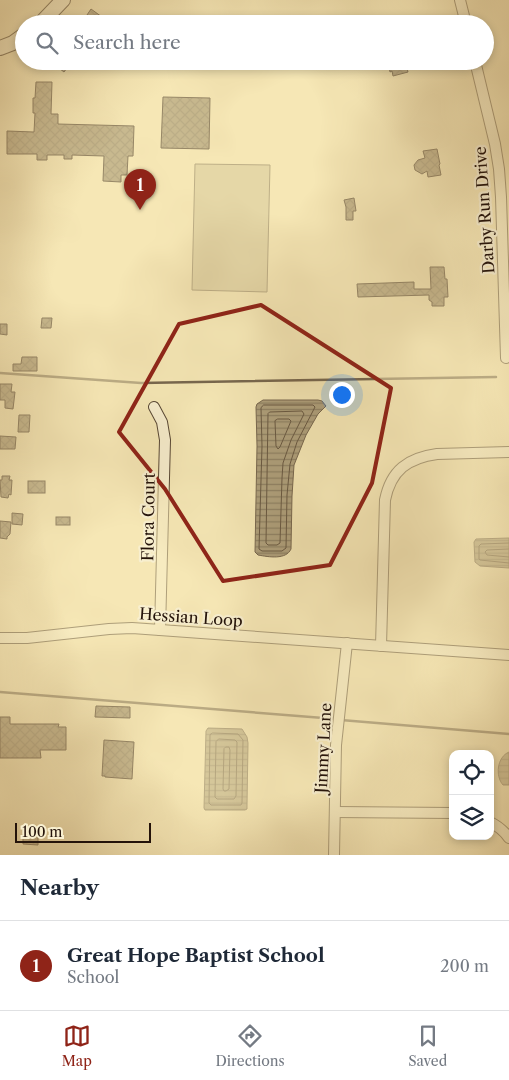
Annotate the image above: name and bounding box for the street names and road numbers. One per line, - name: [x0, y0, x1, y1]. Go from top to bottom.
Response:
- street label: Darby Run Drive: [470, 146, 498, 274]
- street label: Flora Court: [137, 472, 159, 561]
- street label: Hessian Loop: [139, 603, 244, 631]
- street label: Jimmy Lane: [310, 702, 335, 797]

